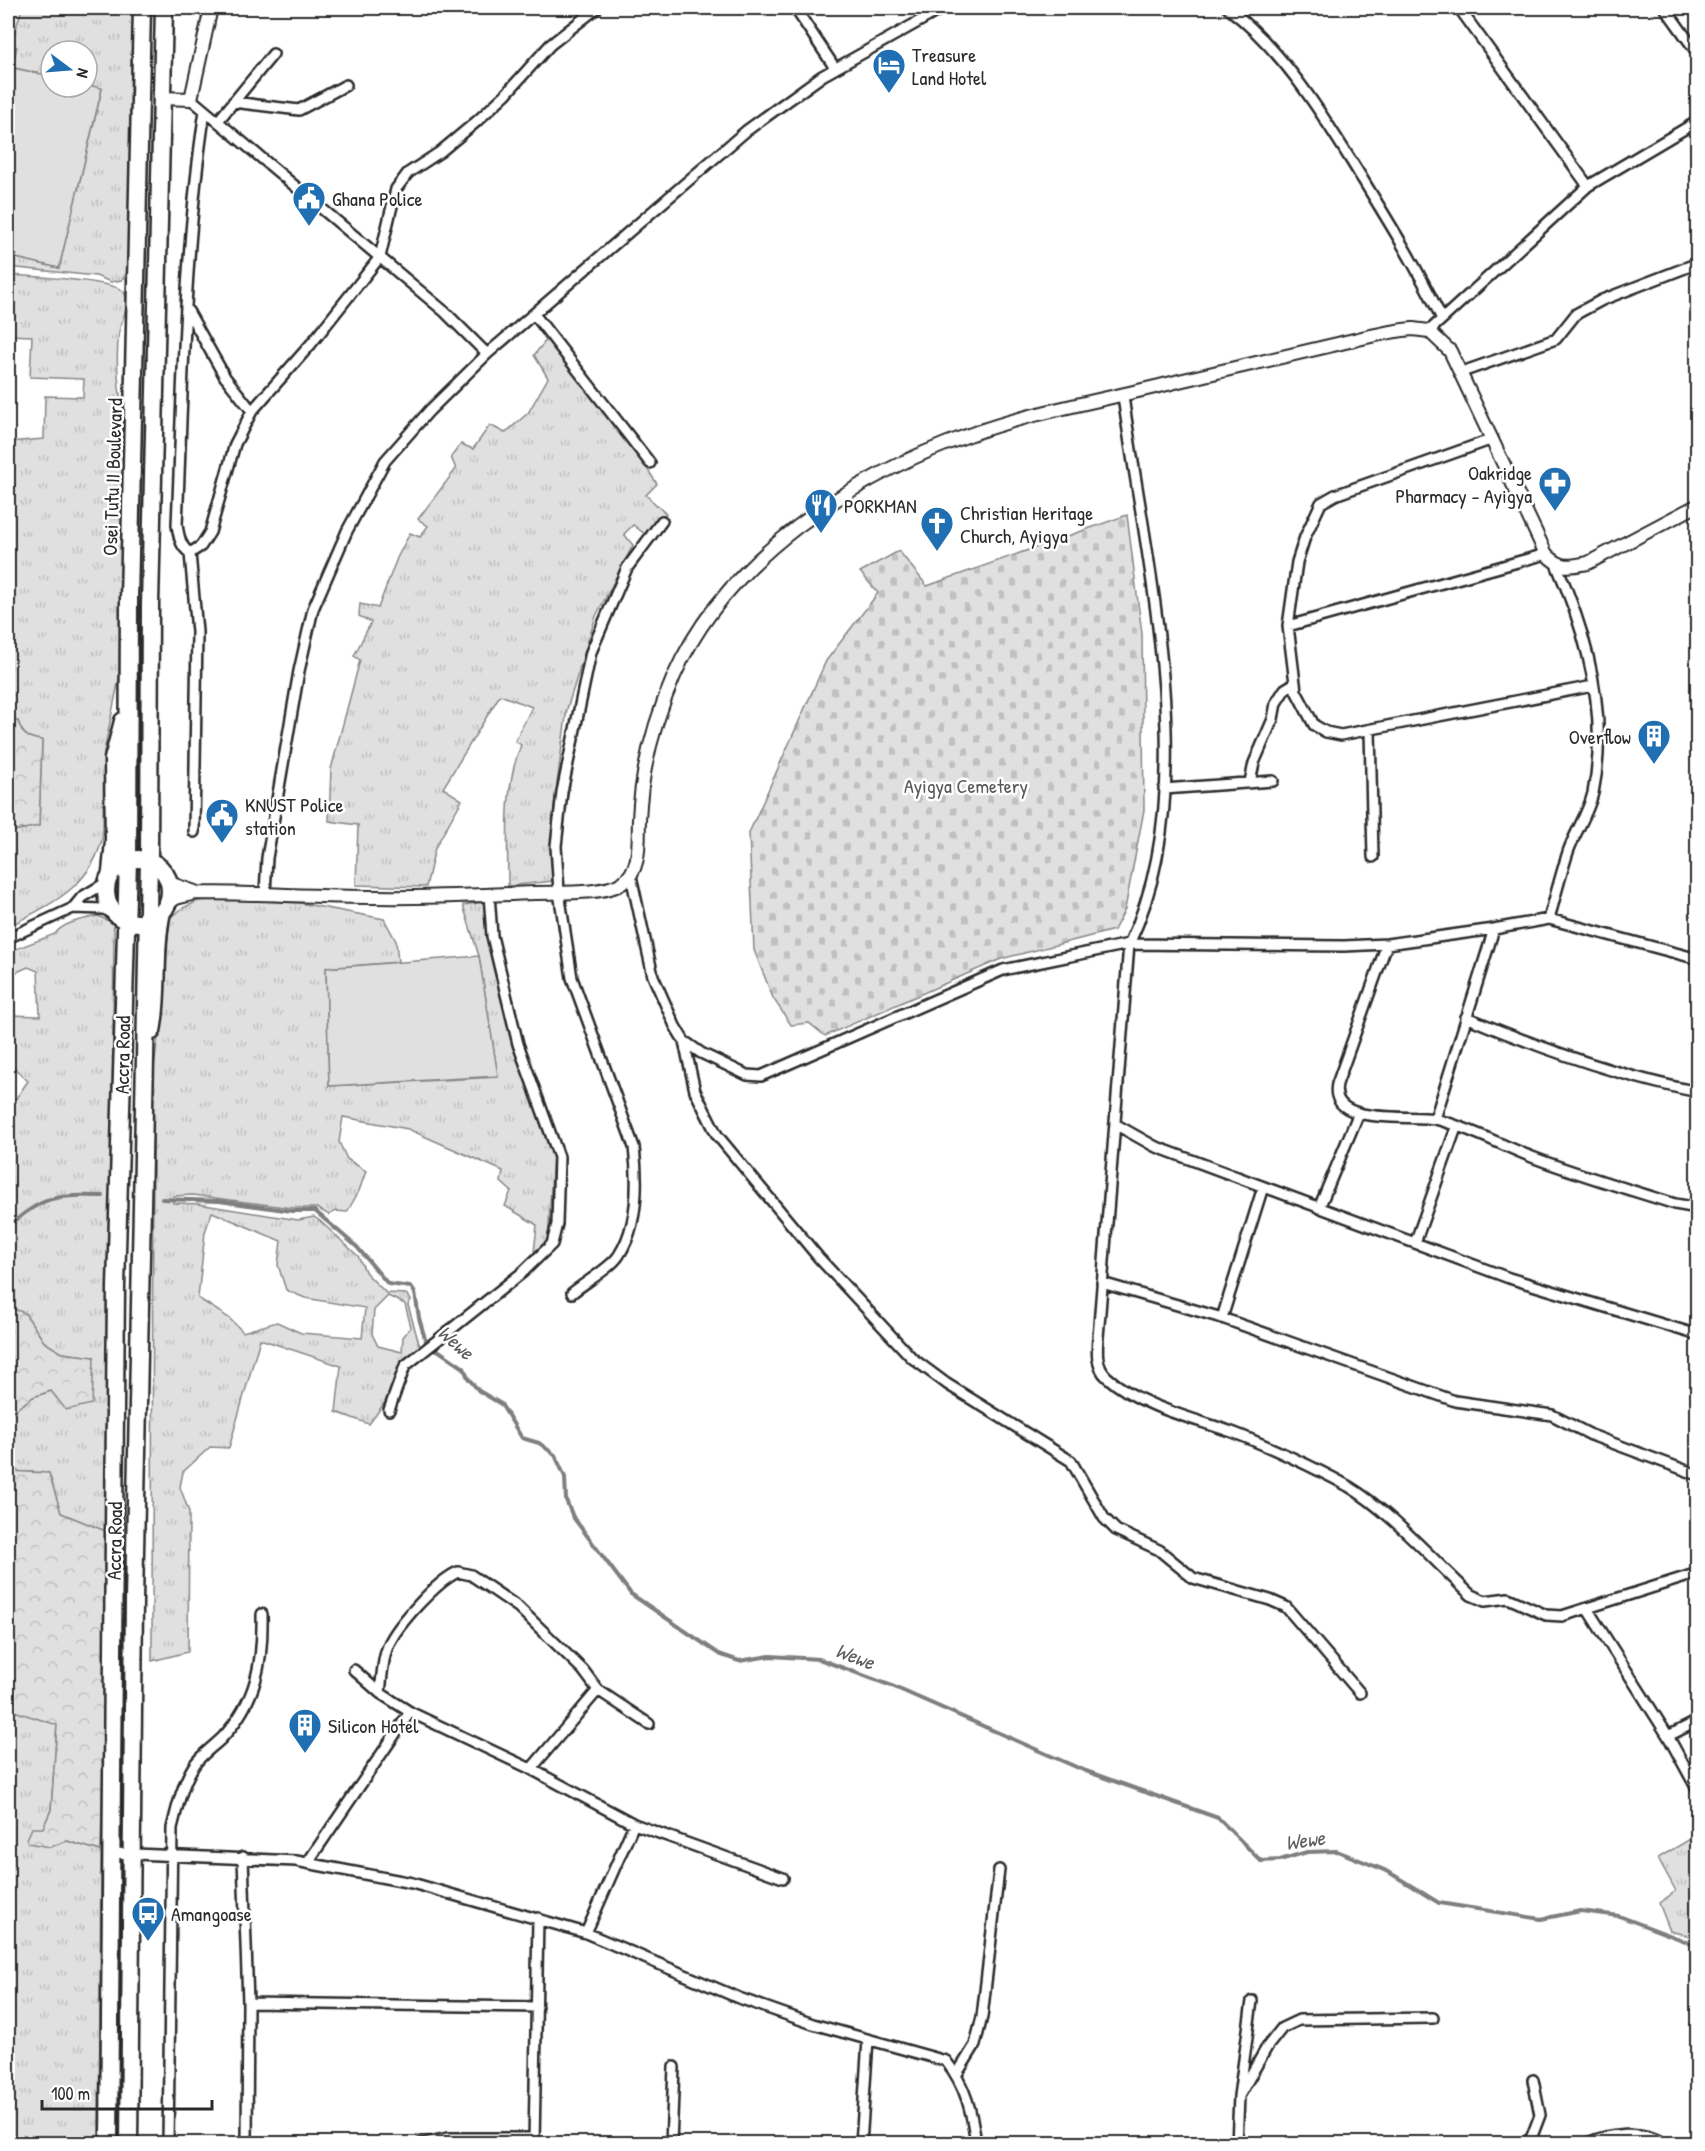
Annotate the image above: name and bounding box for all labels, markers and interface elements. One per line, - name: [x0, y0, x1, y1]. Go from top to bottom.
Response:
- north arrow: [39, 39, 99, 99]
- place label: Treasure Land Hotel: [912, 41, 987, 91]
- hotel icon: Treasure Land Hotel: [871, 47, 907, 94]
- text: N: [72, 66, 95, 81]
- public building icon: Ghana Police: [291, 180, 327, 227]
- place label: Ghana Police: [332, 185, 423, 212]
- street label: Osei Tutu II Boulevard: [96, 398, 128, 556]
- place label: Oakridge Pharmacy - Ayigya: [1396, 459, 1532, 509]
- pharmacy icon: Oakridge Pharmacy - Ayigya: [1537, 465, 1573, 512]
- restaurant icon: PORKMAN: [803, 487, 839, 534]
- place label: PORKMAN: [844, 492, 917, 519]
- place label: Christian Heritage Church, Ayigya: [960, 499, 1093, 549]
- church icon: Christian Heritage Church, Ayigya: [919, 505, 955, 552]
- building icon: Overflow: [1636, 718, 1672, 765]
- place label: Overflow: [1569, 723, 1631, 750]
- park label: Ayigya Cemetery: [904, 772, 1028, 799]
- place label: KNUST Police station: [245, 791, 343, 841]
- public building icon: KNUST Police station: [204, 797, 240, 844]
- street label: Accra Road: [108, 1015, 136, 1094]
- water label: Wewe: [432, 1318, 482, 1367]
- street label: Accra Road: [100, 1501, 128, 1580]
- water label: Wewe: [831, 1635, 880, 1677]
- building icon: Silicon Hotel: [287, 1707, 323, 1754]
- place label: Silicon Hotel: [328, 1712, 419, 1739]
- water label: Wewe: [1283, 1823, 1328, 1857]
- bus stop icon: Amangoase: [130, 1895, 166, 1942]
- place label: Amangoase: [171, 1900, 252, 1927]
- scale bar: [42, 2073, 212, 2111]
- text: 100 m: [51, 2081, 90, 2106]

